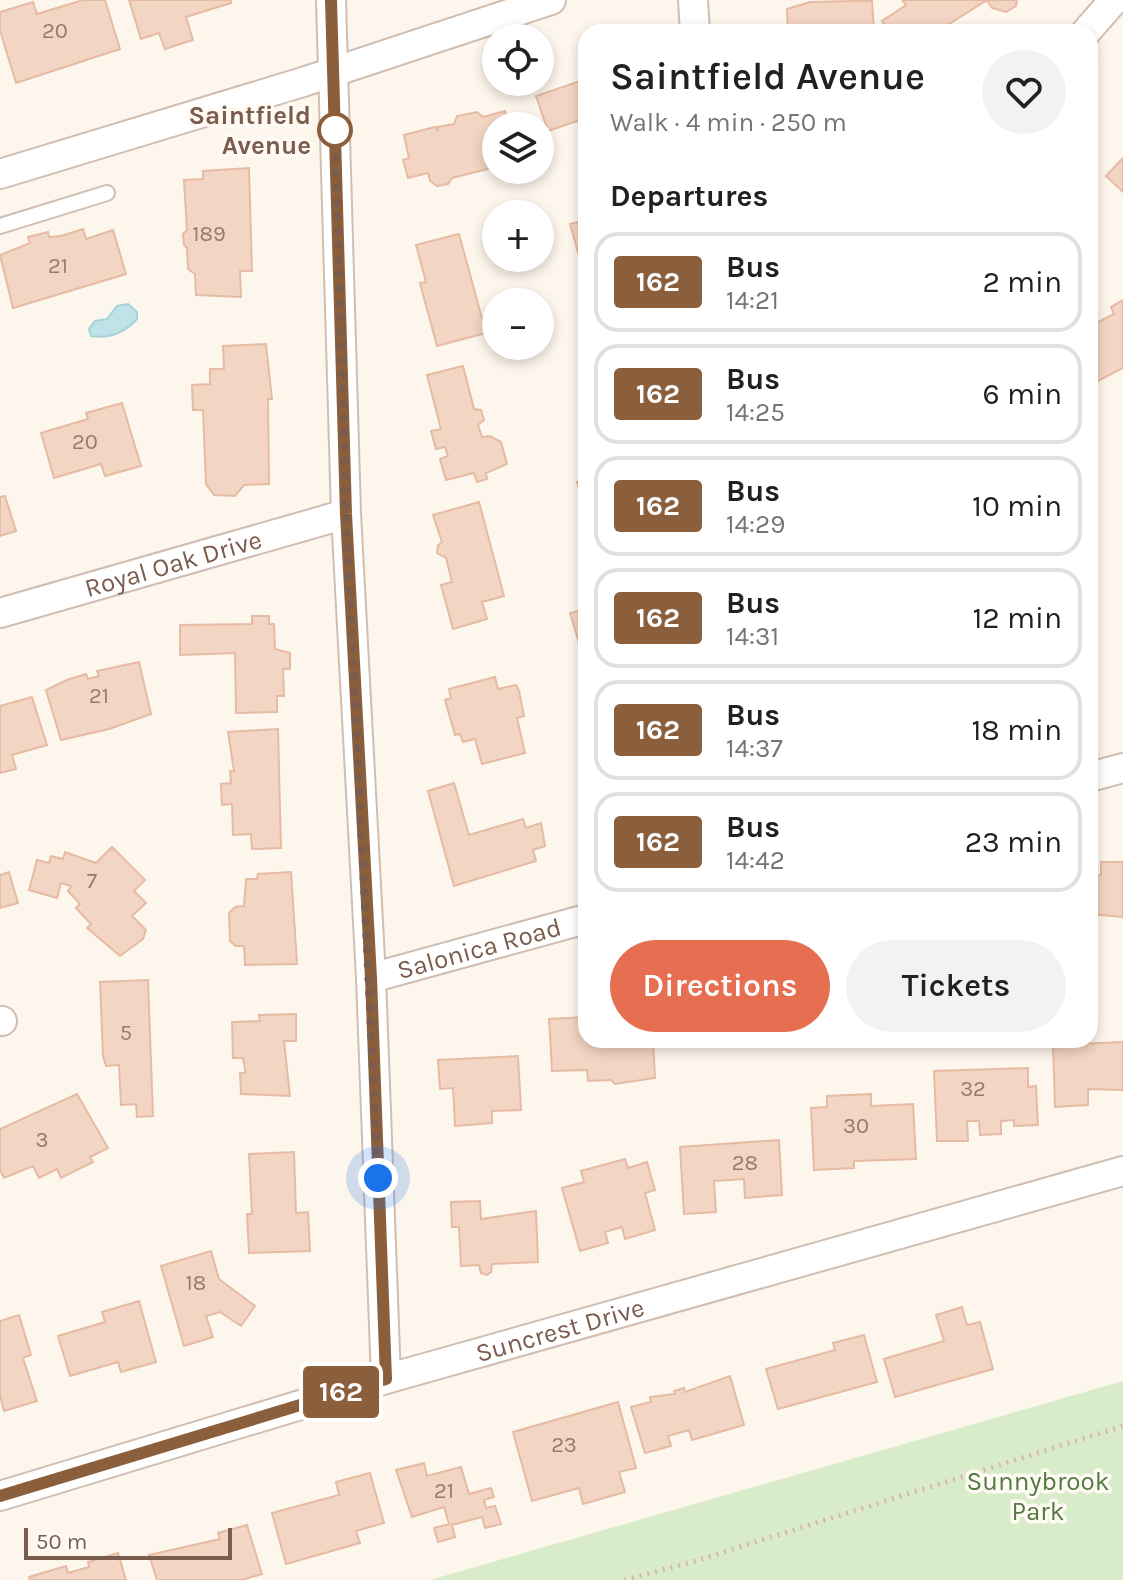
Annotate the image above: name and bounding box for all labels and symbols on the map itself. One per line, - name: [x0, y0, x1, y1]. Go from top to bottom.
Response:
- house number: 20: [42, 18, 68, 44]
- place label: Saintfield Avenue: [188, 100, 311, 161]
- marker: Saintfield Avenue: [318, 113, 352, 147]
- house number: 189: [192, 221, 226, 247]
- house number: 21: [48, 253, 68, 279]
- house number: 20: [72, 429, 98, 455]
- street label: Royal Oak Drive: [81, 524, 265, 604]
- house number: 21: [89, 683, 109, 709]
- house number: 7: [87, 868, 97, 894]
- street label: Salonica Road: [394, 912, 565, 986]
- house number: 5: [120, 1020, 132, 1046]
- house number: 32: [960, 1076, 986, 1102]
- house number: 30: [843, 1113, 869, 1139]
- house number: 3: [36, 1127, 49, 1153]
- house number: 28: [732, 1150, 758, 1176]
- your location: [358, 1158, 398, 1198]
- house number: 18: [186, 1270, 206, 1296]
- street label: Suncrest Drive: [472, 1292, 648, 1369]
- line badge: 162: [295, 1366, 387, 1418]
- house number: 23: [551, 1432, 577, 1458]
- park label: Sunnybrook Park: [967, 1466, 1109, 1527]
- house number: 21: [434, 1478, 454, 1504]
- scale bar: [24, 1524, 232, 1560]

